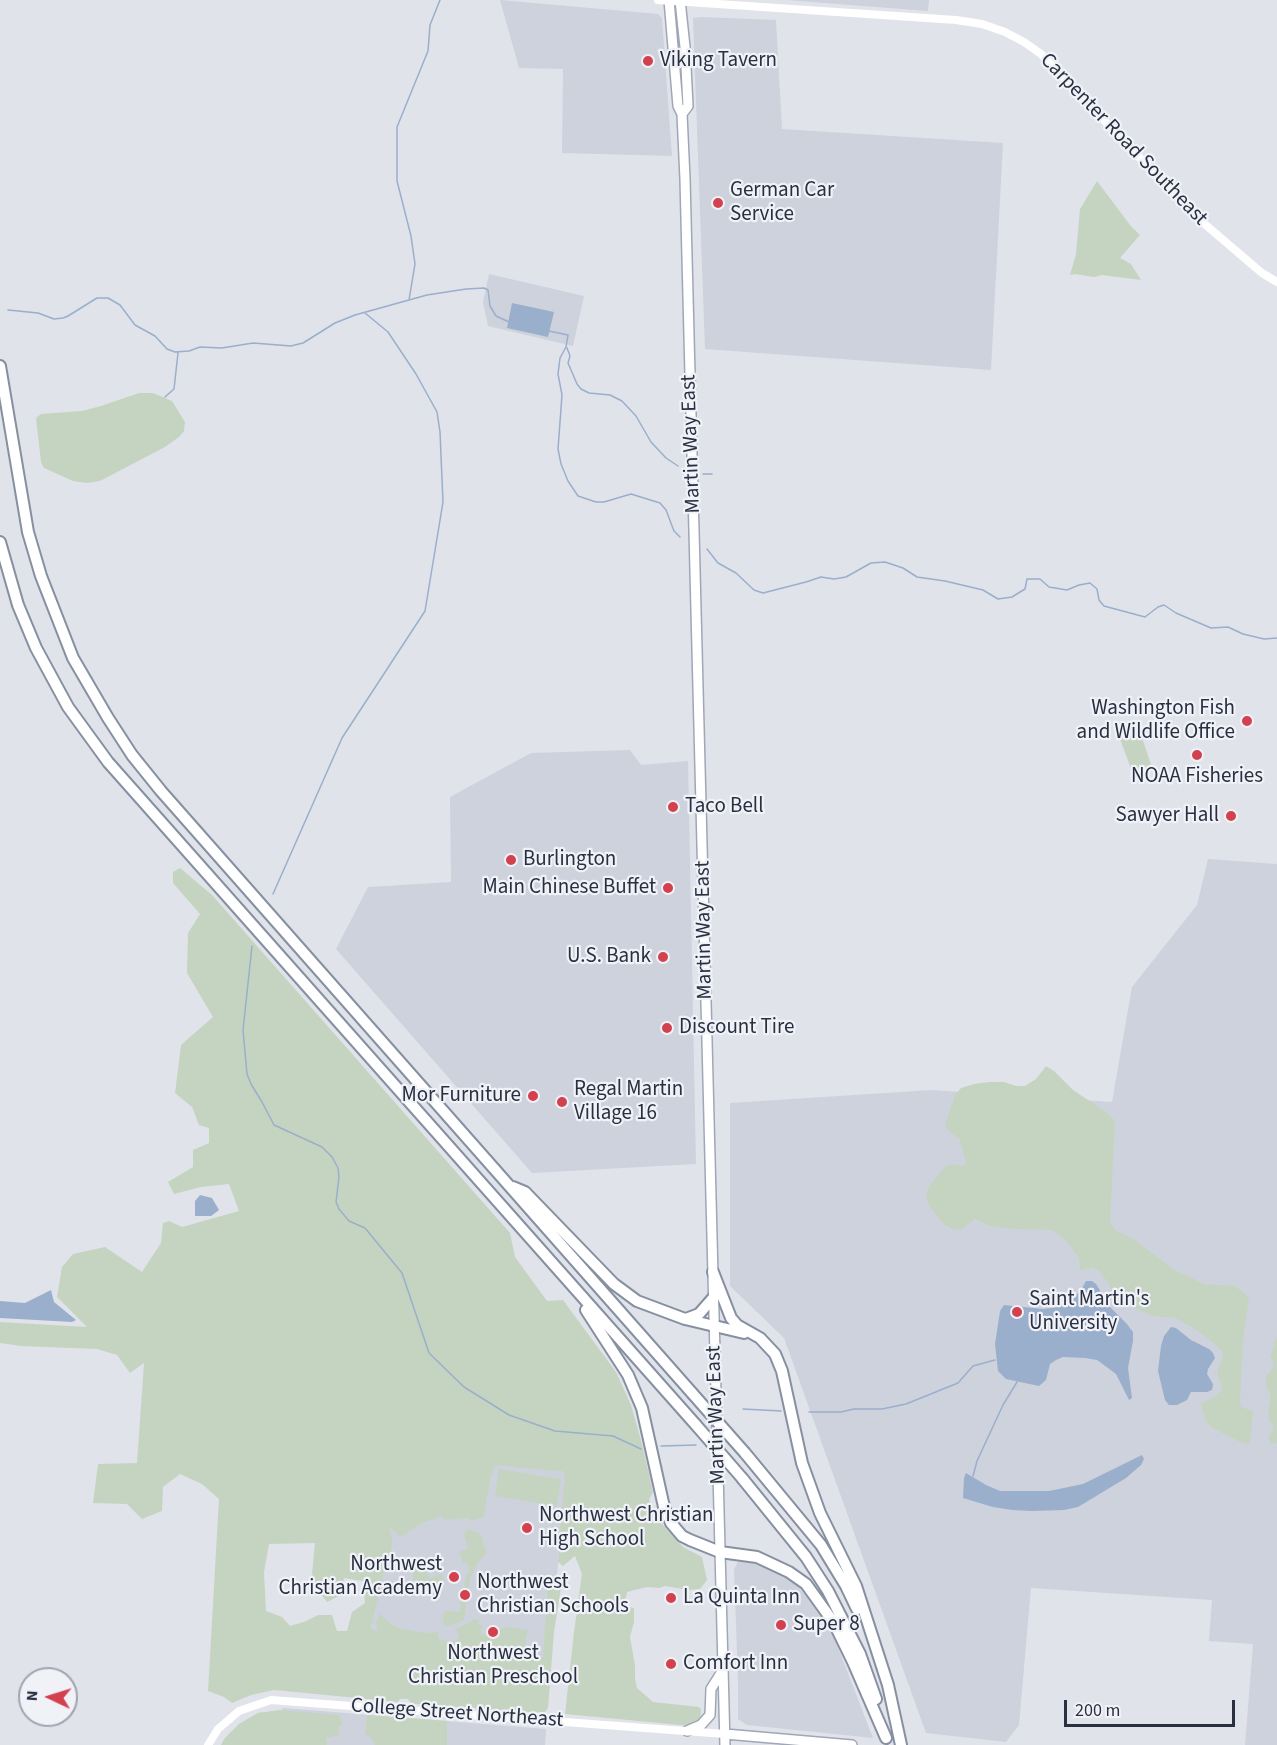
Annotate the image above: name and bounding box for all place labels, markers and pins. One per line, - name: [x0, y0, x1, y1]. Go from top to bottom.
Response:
- place label: Viking Tavern: [660, 48, 777, 74]
- marker: Viking Tavern: [641, 54, 655, 68]
- place label: German Car Service: [730, 178, 834, 228]
- marker: German Car Service: [711, 196, 725, 210]
- place label: Washington Fish and Wildlife Office: [1077, 696, 1235, 746]
- marker: Washington Fish and Wildlife Office: [1240, 714, 1254, 728]
- marker: NOAA Fisheries: [1190, 748, 1204, 762]
- place label: NOAA Fisheries: [1131, 764, 1263, 790]
- place label: Taco Bell: [685, 794, 764, 820]
- marker: Taco Bell: [666, 800, 680, 814]
- place label: Sawyer Hall: [1115, 803, 1219, 829]
- marker: Sawyer Hall: [1224, 809, 1238, 823]
- place label: Burlington: [523, 847, 616, 873]
- marker: Burlington: [504, 853, 518, 867]
- place label: Main Chinese Buffet: [482, 875, 656, 901]
- marker: Main Chinese Buffet: [661, 881, 675, 895]
- place label: U.S. Bank: [567, 944, 651, 970]
- marker: U.S. Bank: [656, 950, 670, 964]
- place label: Discount Tire: [679, 1015, 795, 1041]
- marker: Discount Tire: [660, 1021, 674, 1035]
- place label: Regal Martin Village 16: [574, 1077, 683, 1127]
- place label: Mor Furniture: [401, 1083, 521, 1109]
- marker: Mor Furniture: [526, 1089, 540, 1103]
- marker: Regal Martin Village 16: [555, 1095, 569, 1109]
- place label: Saint Martin's University: [1029, 1287, 1149, 1337]
- marker: Saint Martin's University: [1010, 1305, 1024, 1319]
- place label: Northwest Christian High School: [539, 1503, 713, 1553]
- marker: Northwest Christian High School: [520, 1521, 534, 1535]
- place label: Northwest Christian Academy: [279, 1552, 442, 1602]
- marker: Northwest Christian Academy: [447, 1570, 461, 1584]
- place label: Northwest Christian Schools: [477, 1570, 629, 1620]
- place label: La Quinta Inn: [683, 1585, 800, 1611]
- marker: Northwest Christian Schools: [458, 1588, 472, 1602]
- marker: La Quinta Inn: [664, 1591, 678, 1605]
- place label: Super 8: [793, 1612, 860, 1638]
- marker: Super 8: [774, 1618, 788, 1632]
- marker: Northwest Christian Preschool: [486, 1625, 500, 1639]
- place label: Northwest Christian Preschool: [408, 1641, 578, 1691]
- place label: Comfort Inn: [683, 1651, 788, 1677]
- marker: Comfort Inn: [664, 1657, 678, 1671]

